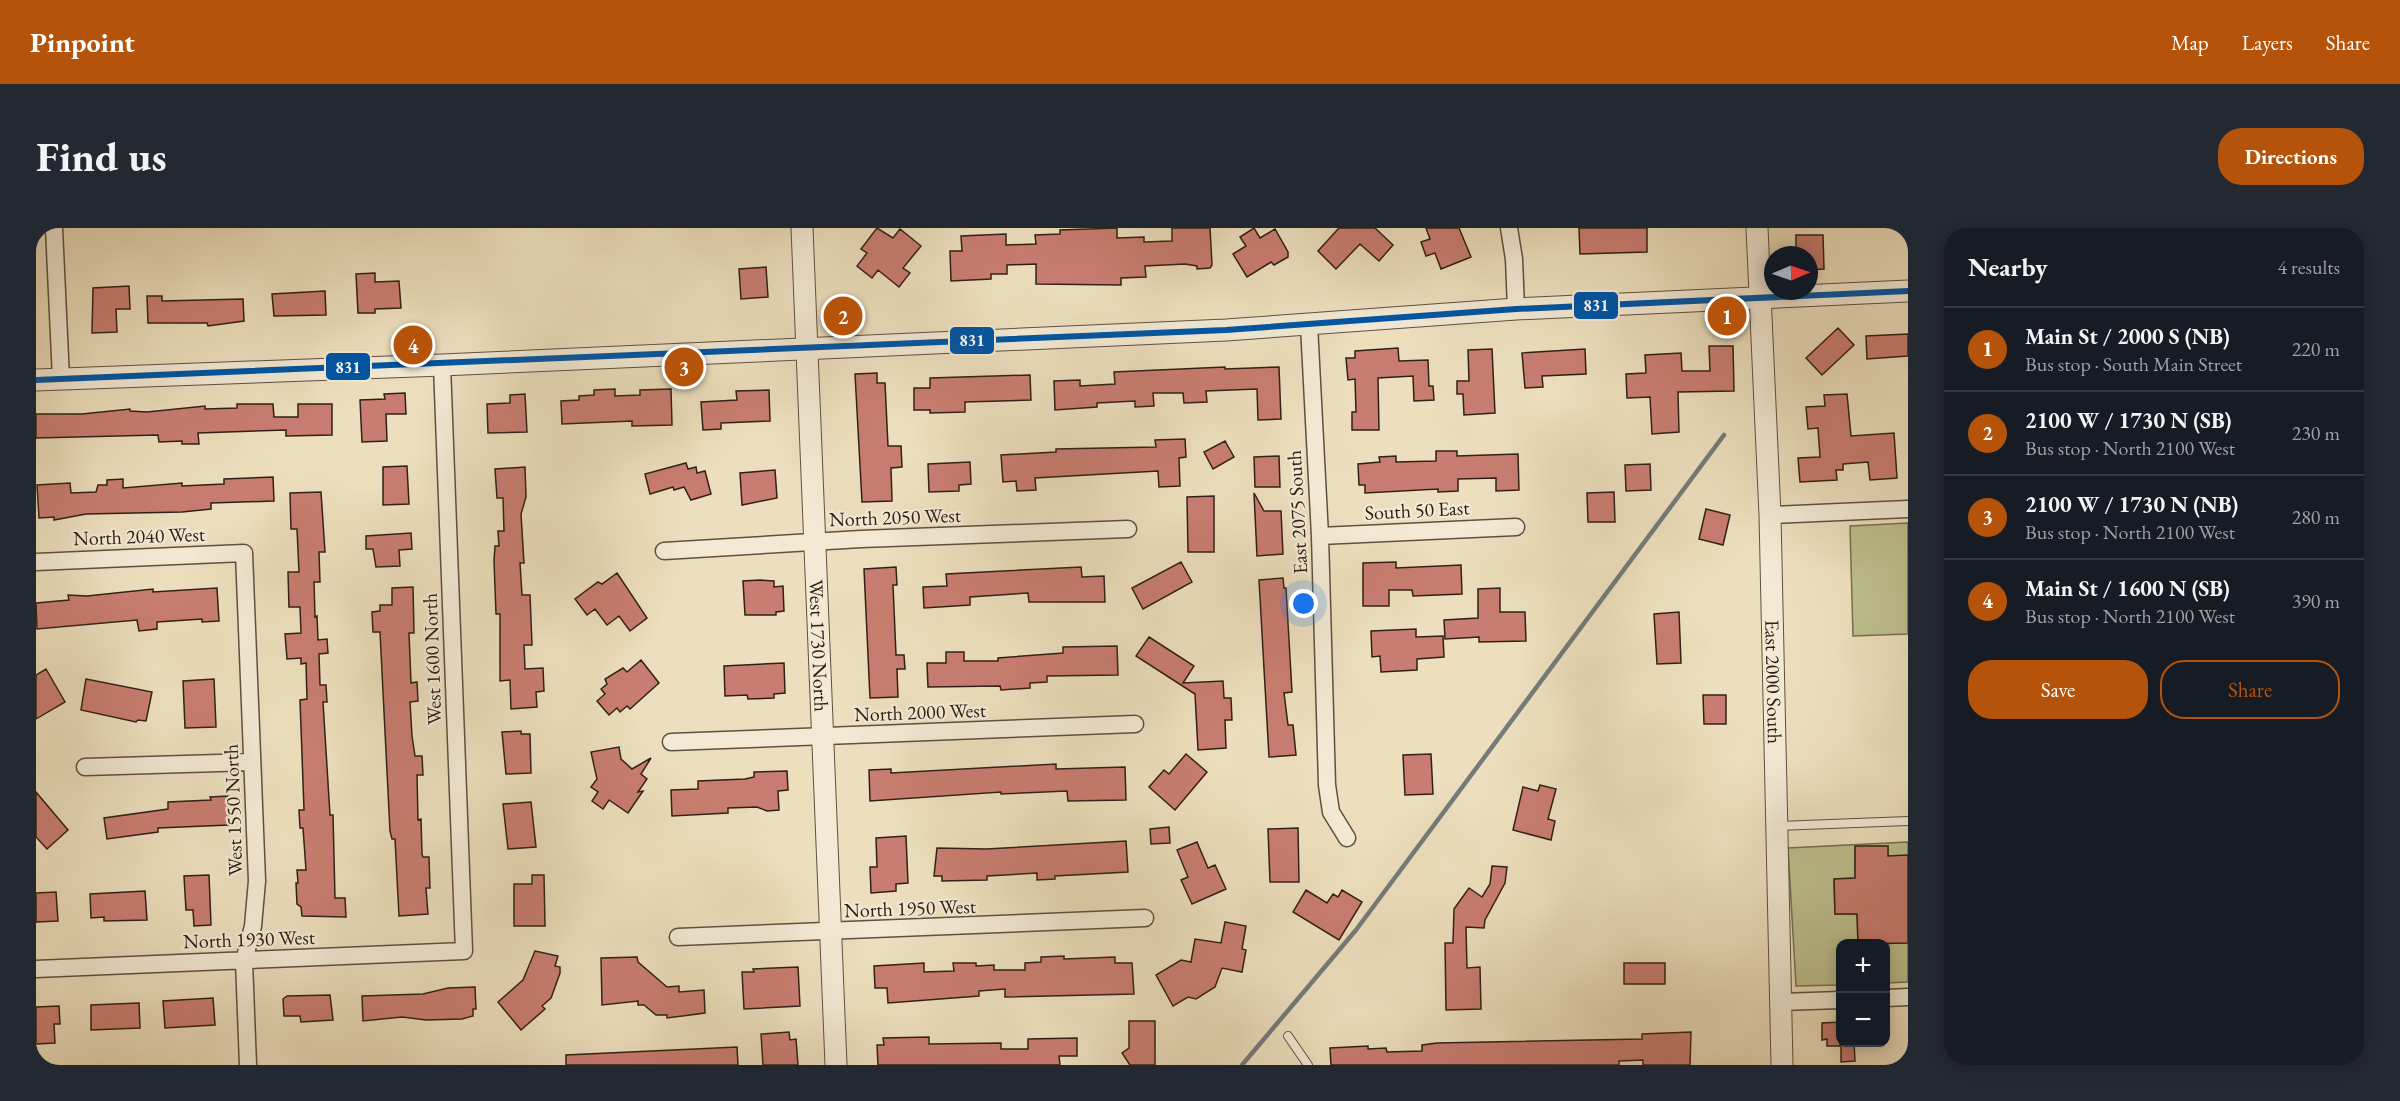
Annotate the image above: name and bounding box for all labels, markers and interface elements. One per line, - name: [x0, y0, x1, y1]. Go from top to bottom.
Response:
- text: Pinpoint: [30, 24, 135, 60]
- text: Map: [2171, 29, 2209, 56]
- text: Layers: [2242, 29, 2293, 56]
- text: Share: [2326, 29, 2370, 56]
- button: Directions: [2218, 128, 2364, 185]
- text: Find us: [36, 129, 167, 184]
- north arrow: [1764, 246, 1818, 300]
- text: Nearby: [1968, 250, 2048, 284]
- text: 4 results: [2277, 254, 2340, 280]
- line badge: 831: [1573, 291, 1619, 320]
- pin: 2: [824, 294, 862, 338]
- pin: 1: [1708, 294, 1746, 338]
- text: 831: [1583, 295, 1609, 316]
- pin: 4: [394, 322, 433, 368]
- text: Main St / 2000 S (NB): [2025, 322, 2230, 351]
- line badge: 831: [949, 326, 995, 355]
- text: 831: [959, 330, 985, 351]
- text: 1: [1982, 336, 1993, 362]
- text: 220 m: [2292, 336, 2340, 362]
- pin: 3: [664, 344, 704, 390]
- text: Bus stop · South Main Street: [2025, 351, 2242, 377]
- line badge: 831: [325, 352, 371, 381]
- text: 831: [335, 357, 361, 378]
- text: 2100 W / 1730 N (SB): [2025, 406, 2231, 435]
- text: 2: [1982, 420, 1993, 446]
- text: 230 m: [2292, 420, 2340, 446]
- text: Bus stop · North 2100 West: [2025, 435, 2235, 461]
- street label: East 2075 South: [1281, 449, 1313, 575]
- text: 2100 W / 1730 N (NB): [2025, 490, 2238, 519]
- street label: South 50 East: [1364, 494, 1471, 526]
- street label: North 2050 West: [828, 502, 962, 532]
- text: 3: [1982, 504, 1993, 530]
- text: 280 m: [2292, 504, 2340, 530]
- text: Bus stop · North 2100 West: [2025, 519, 2235, 545]
- street label: North 2040 West: [72, 521, 206, 551]
- text: Main St / 1600 N (SB): [2025, 574, 2230, 603]
- street label: West 1730 North: [803, 579, 835, 712]
- text: 4: [1982, 588, 1993, 614]
- text: 390 m: [2292, 588, 2340, 614]
- your location: [1289, 589, 1318, 618]
- street label: West 1600 North: [417, 592, 447, 726]
- text: Bus stop · North 2100 West: [2025, 603, 2235, 629]
- street label: East 2000 South: [1759, 619, 1788, 744]
- button: Save: [1968, 660, 2148, 719]
- button: Share: [2160, 660, 2340, 719]
- street label: North 2000 West: [853, 697, 987, 727]
- street label: West 1550 North: [218, 743, 248, 877]
- street label: North 1950 West: [843, 893, 977, 923]
- street label: North 1930 West: [182, 924, 316, 954]
- map controls: [1836, 939, 1890, 1047]
- button: +: [1836, 939, 1890, 993]
- button: −: [1836, 993, 1890, 1047]

